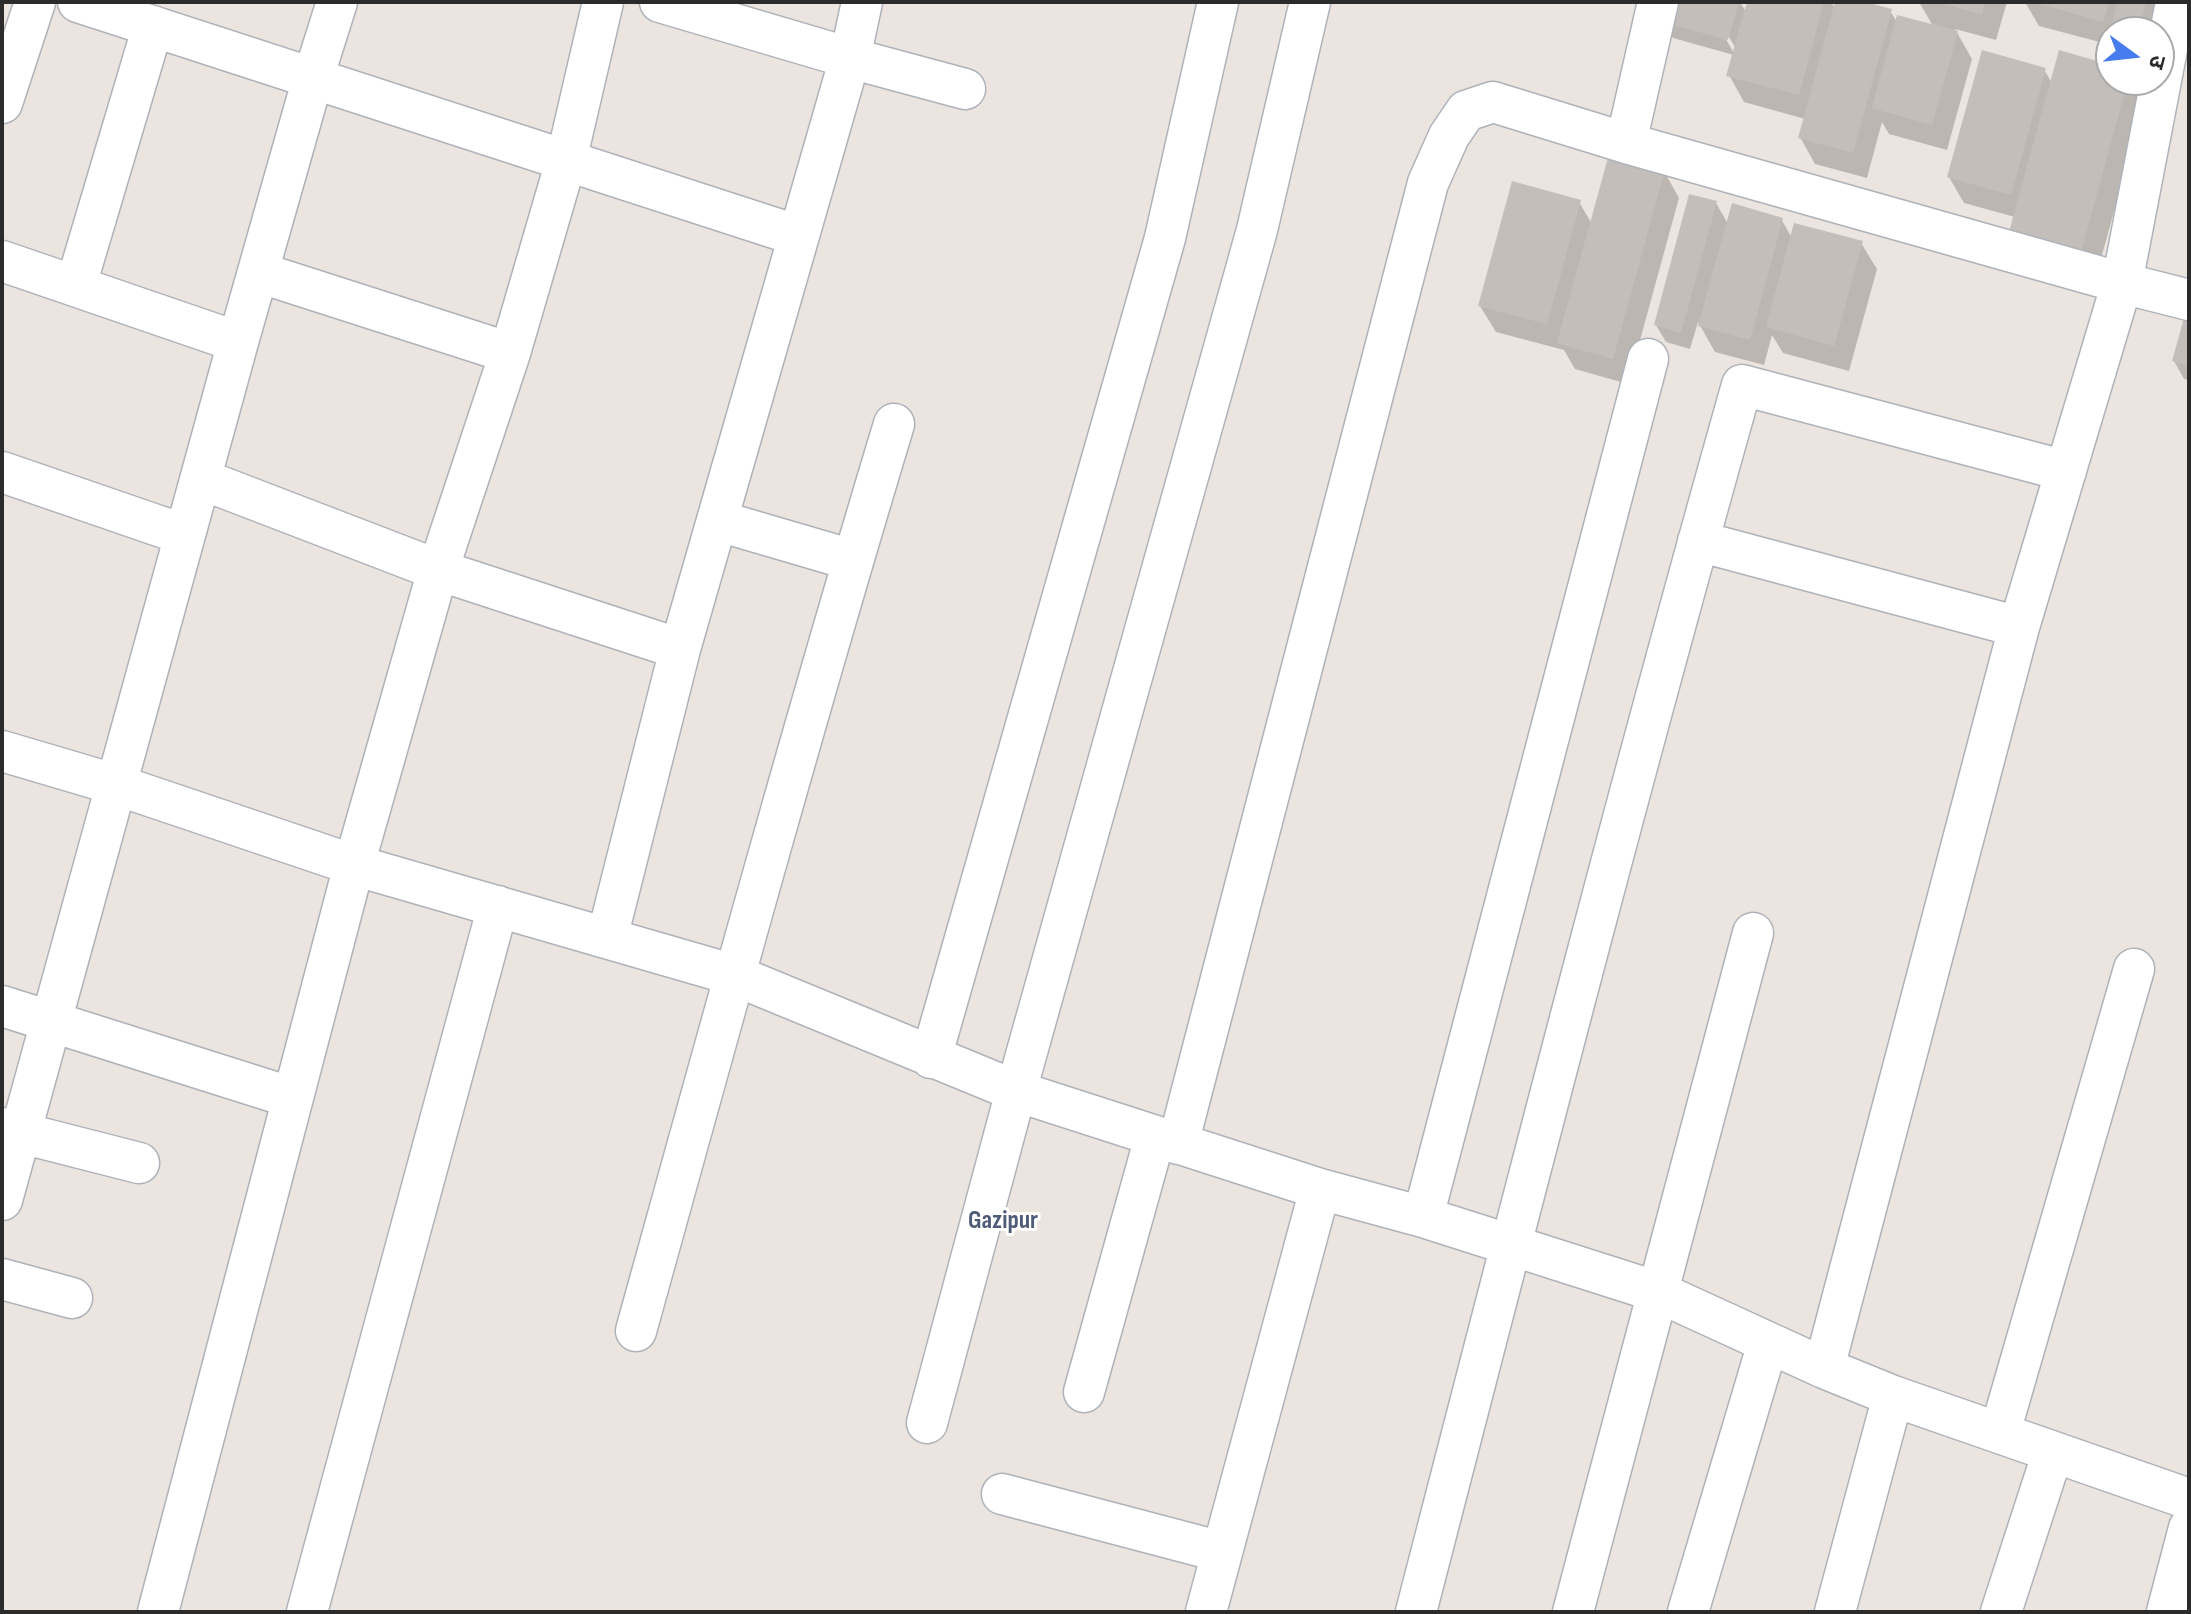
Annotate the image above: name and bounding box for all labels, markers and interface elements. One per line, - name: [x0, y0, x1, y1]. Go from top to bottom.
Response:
- north arrow: [2095, 16, 2175, 96]
- text: उ: [2142, 52, 2171, 72]
- district label: Gazipur: [968, 1205, 1038, 1237]

